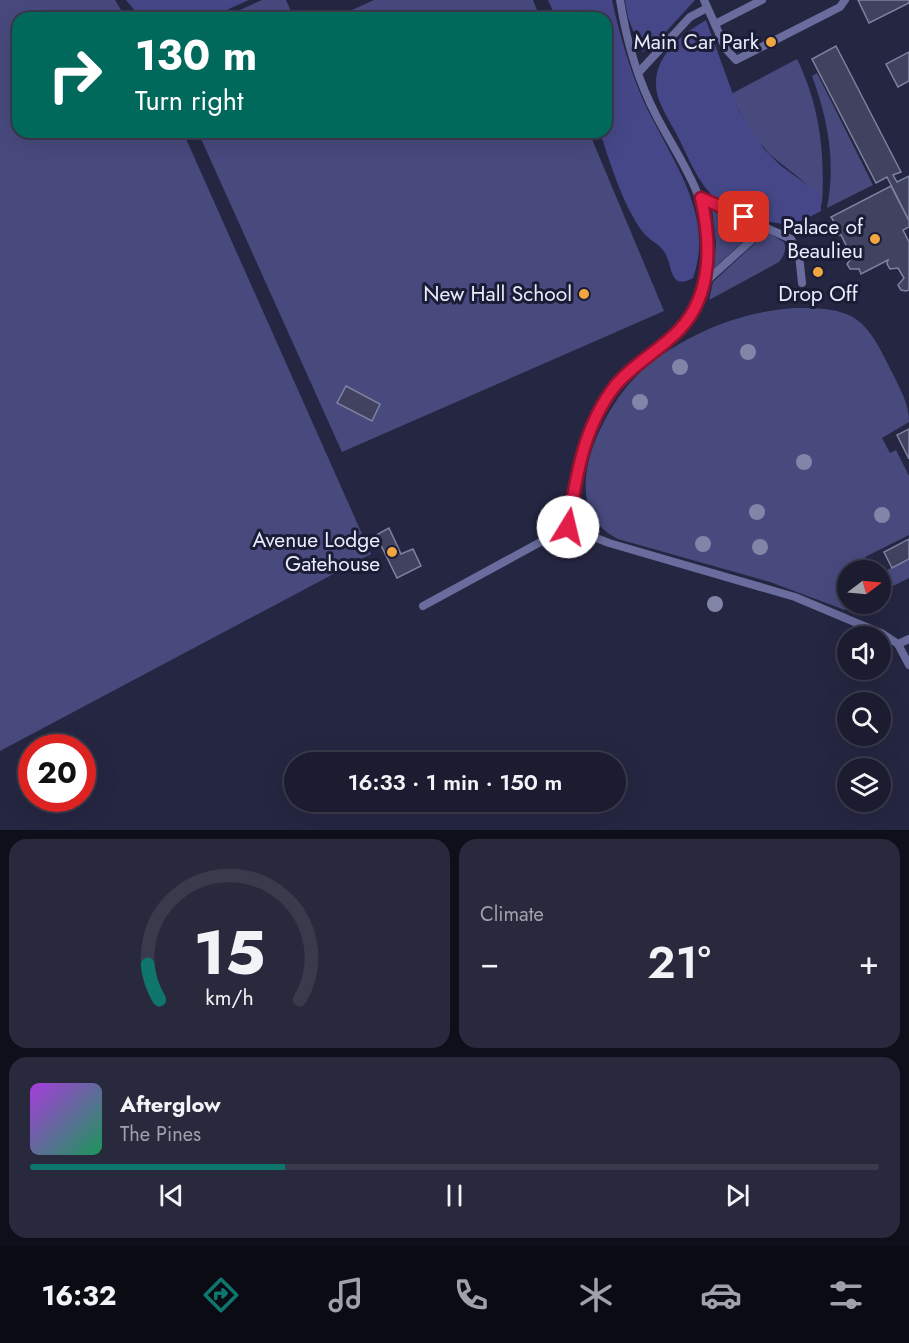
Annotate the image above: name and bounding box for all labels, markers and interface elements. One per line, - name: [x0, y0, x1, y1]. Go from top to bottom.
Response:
- text: 130 m: [135, 25, 257, 86]
- place label: Main Car Park: [634, 27, 760, 57]
- marker: Main Car Park: [764, 35, 778, 49]
- icon: right: [36, 36, 114, 114]
- text: Turn right: [135, 81, 243, 120]
- pin: [718, 191, 769, 242]
- icon: arrive: [727, 200, 760, 233]
- place label: Palace of Beaulieu: [782, 212, 864, 266]
- marker: Palace of Beaulieu: [868, 232, 882, 246]
- marker: Drop Off: [811, 265, 825, 279]
- place label: New Hall School: [423, 279, 572, 309]
- place label: Drop Off: [778, 279, 859, 309]
- marker: New Hall School: [577, 287, 591, 301]
- position arrow: [536, 495, 600, 559]
- place label: Avenue Lodge Gatehouse: [253, 525, 380, 579]
- marker: Avenue Lodge Gatehouse: [385, 545, 399, 559]
- north arrow: [837, 560, 891, 614]
- map controls: [837, 560, 891, 812]
- button: sound: [837, 626, 891, 680]
- button: search: [837, 692, 891, 746]
- speed limit sign: 20: [18, 734, 96, 812]
- button: layers: [837, 758, 891, 812]
- text: 16:33 · 1 min · 150 m: [348, 766, 562, 798]
- text: Climate: [480, 900, 544, 929]
- text: 15: [193, 907, 265, 997]
- text: 21°: [647, 930, 711, 995]
- text: −: [480, 939, 499, 986]
- text: +: [859, 939, 879, 986]
- text: km/h: [205, 983, 254, 1014]
- text: Afterglow: [120, 1088, 221, 1120]
- text: The Pines: [120, 1120, 201, 1149]
- icon: previous: [155, 1179, 188, 1212]
- icon: pause: [438, 1179, 471, 1212]
- icon: next: [721, 1179, 754, 1212]
- icon: directions: [200, 1274, 242, 1316]
- icon: music: [325, 1274, 367, 1316]
- icon: phone: [450, 1274, 492, 1316]
- icon: climate: [575, 1274, 617, 1316]
- icon: car: [700, 1274, 742, 1316]
- icon: filters: [825, 1274, 867, 1316]
- text: 16:32: [42, 1276, 117, 1315]

